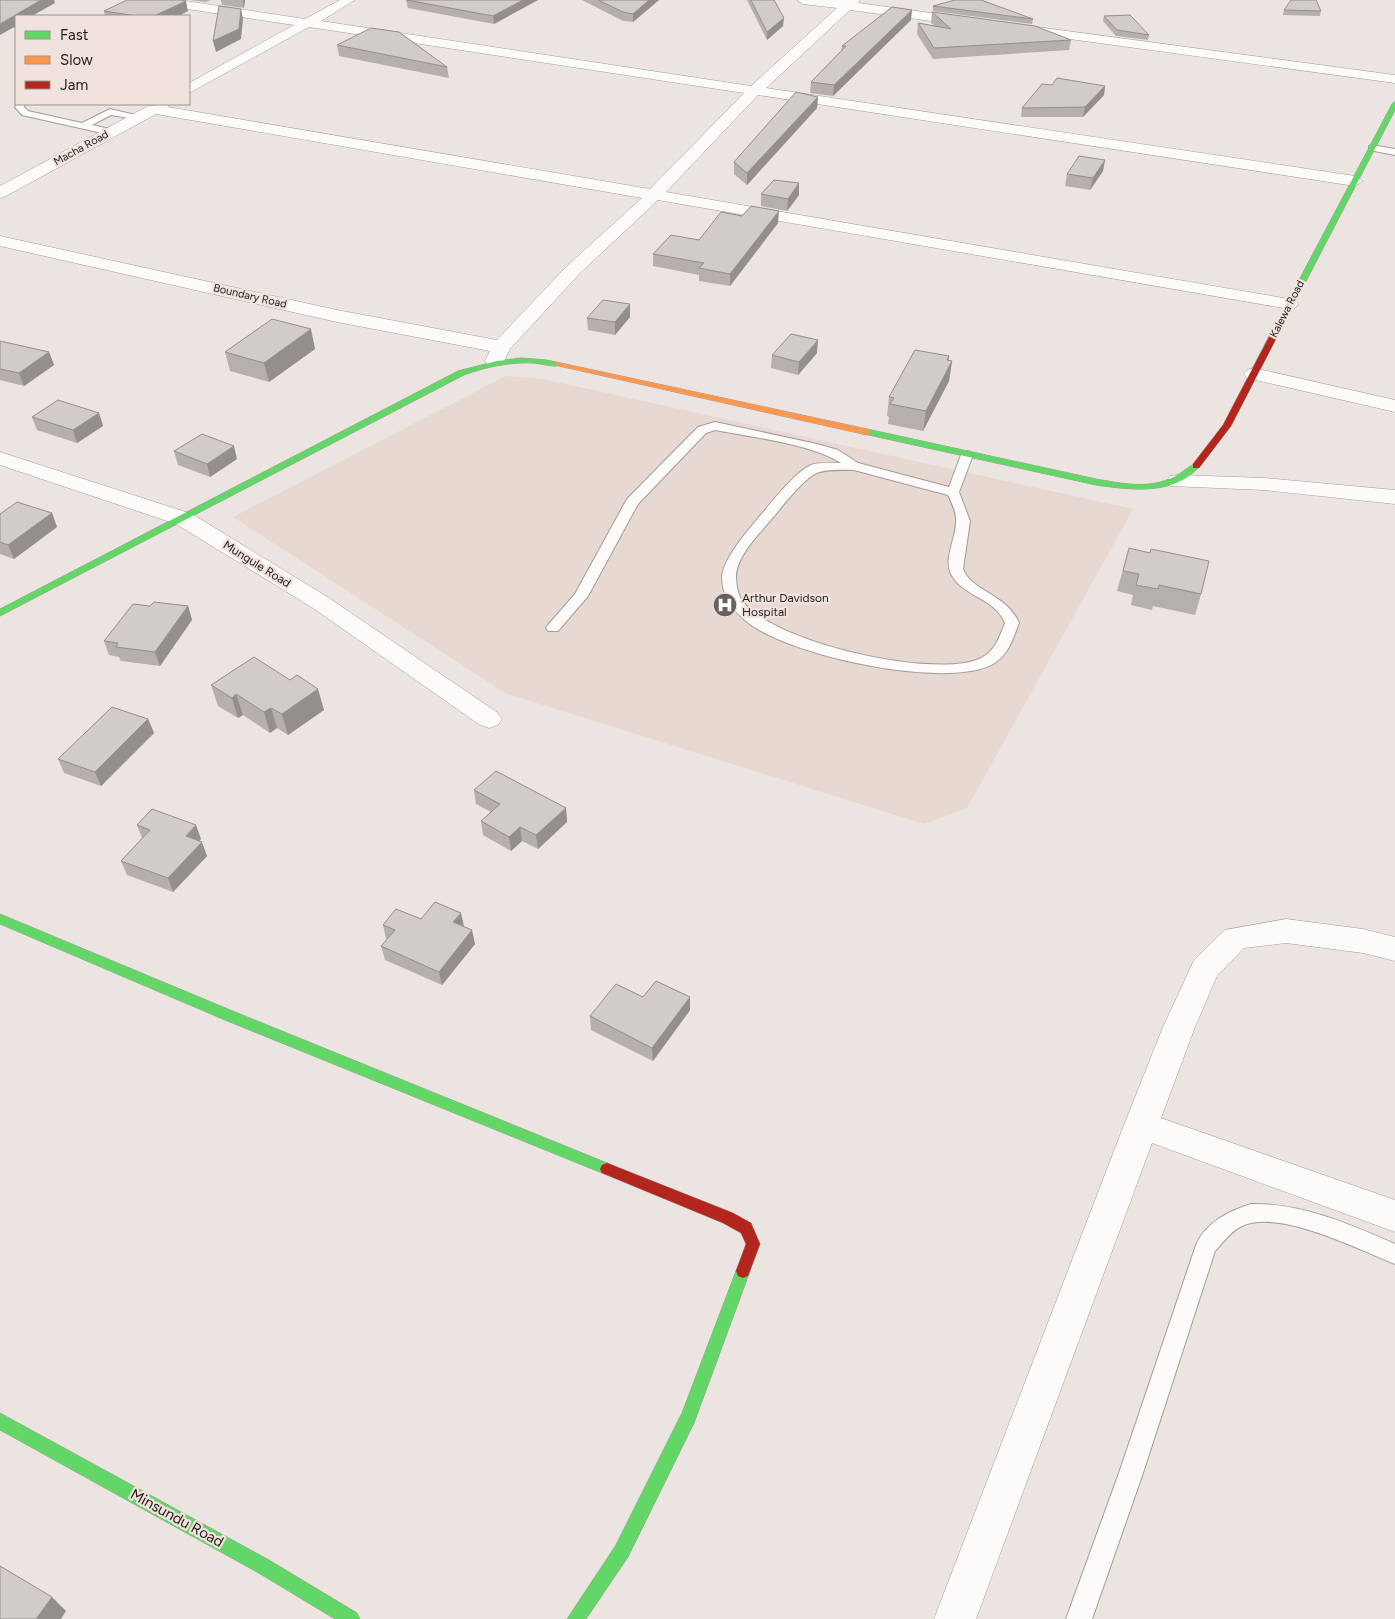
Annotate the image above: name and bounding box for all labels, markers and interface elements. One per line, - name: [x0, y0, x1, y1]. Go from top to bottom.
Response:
- legend: [15, 15, 190, 105]
- text: Fast: [60, 26, 89, 44]
- text: Slow: [60, 51, 93, 69]
- text: Jam: [60, 76, 88, 94]
- street label: Macha Road: [51, 128, 111, 168]
- street label: Kalewa Road: [1267, 278, 1307, 340]
- street label: Boundary Road: [212, 281, 288, 311]
- street label: Mungule Road: [221, 538, 293, 590]
- place label: Arthur Davidson Hospital: [742, 591, 829, 619]
- hospital icon: Arthur Davidson Hospital: [712, 592, 738, 618]
- street label: Minsundu Road: [127, 1485, 227, 1551]

